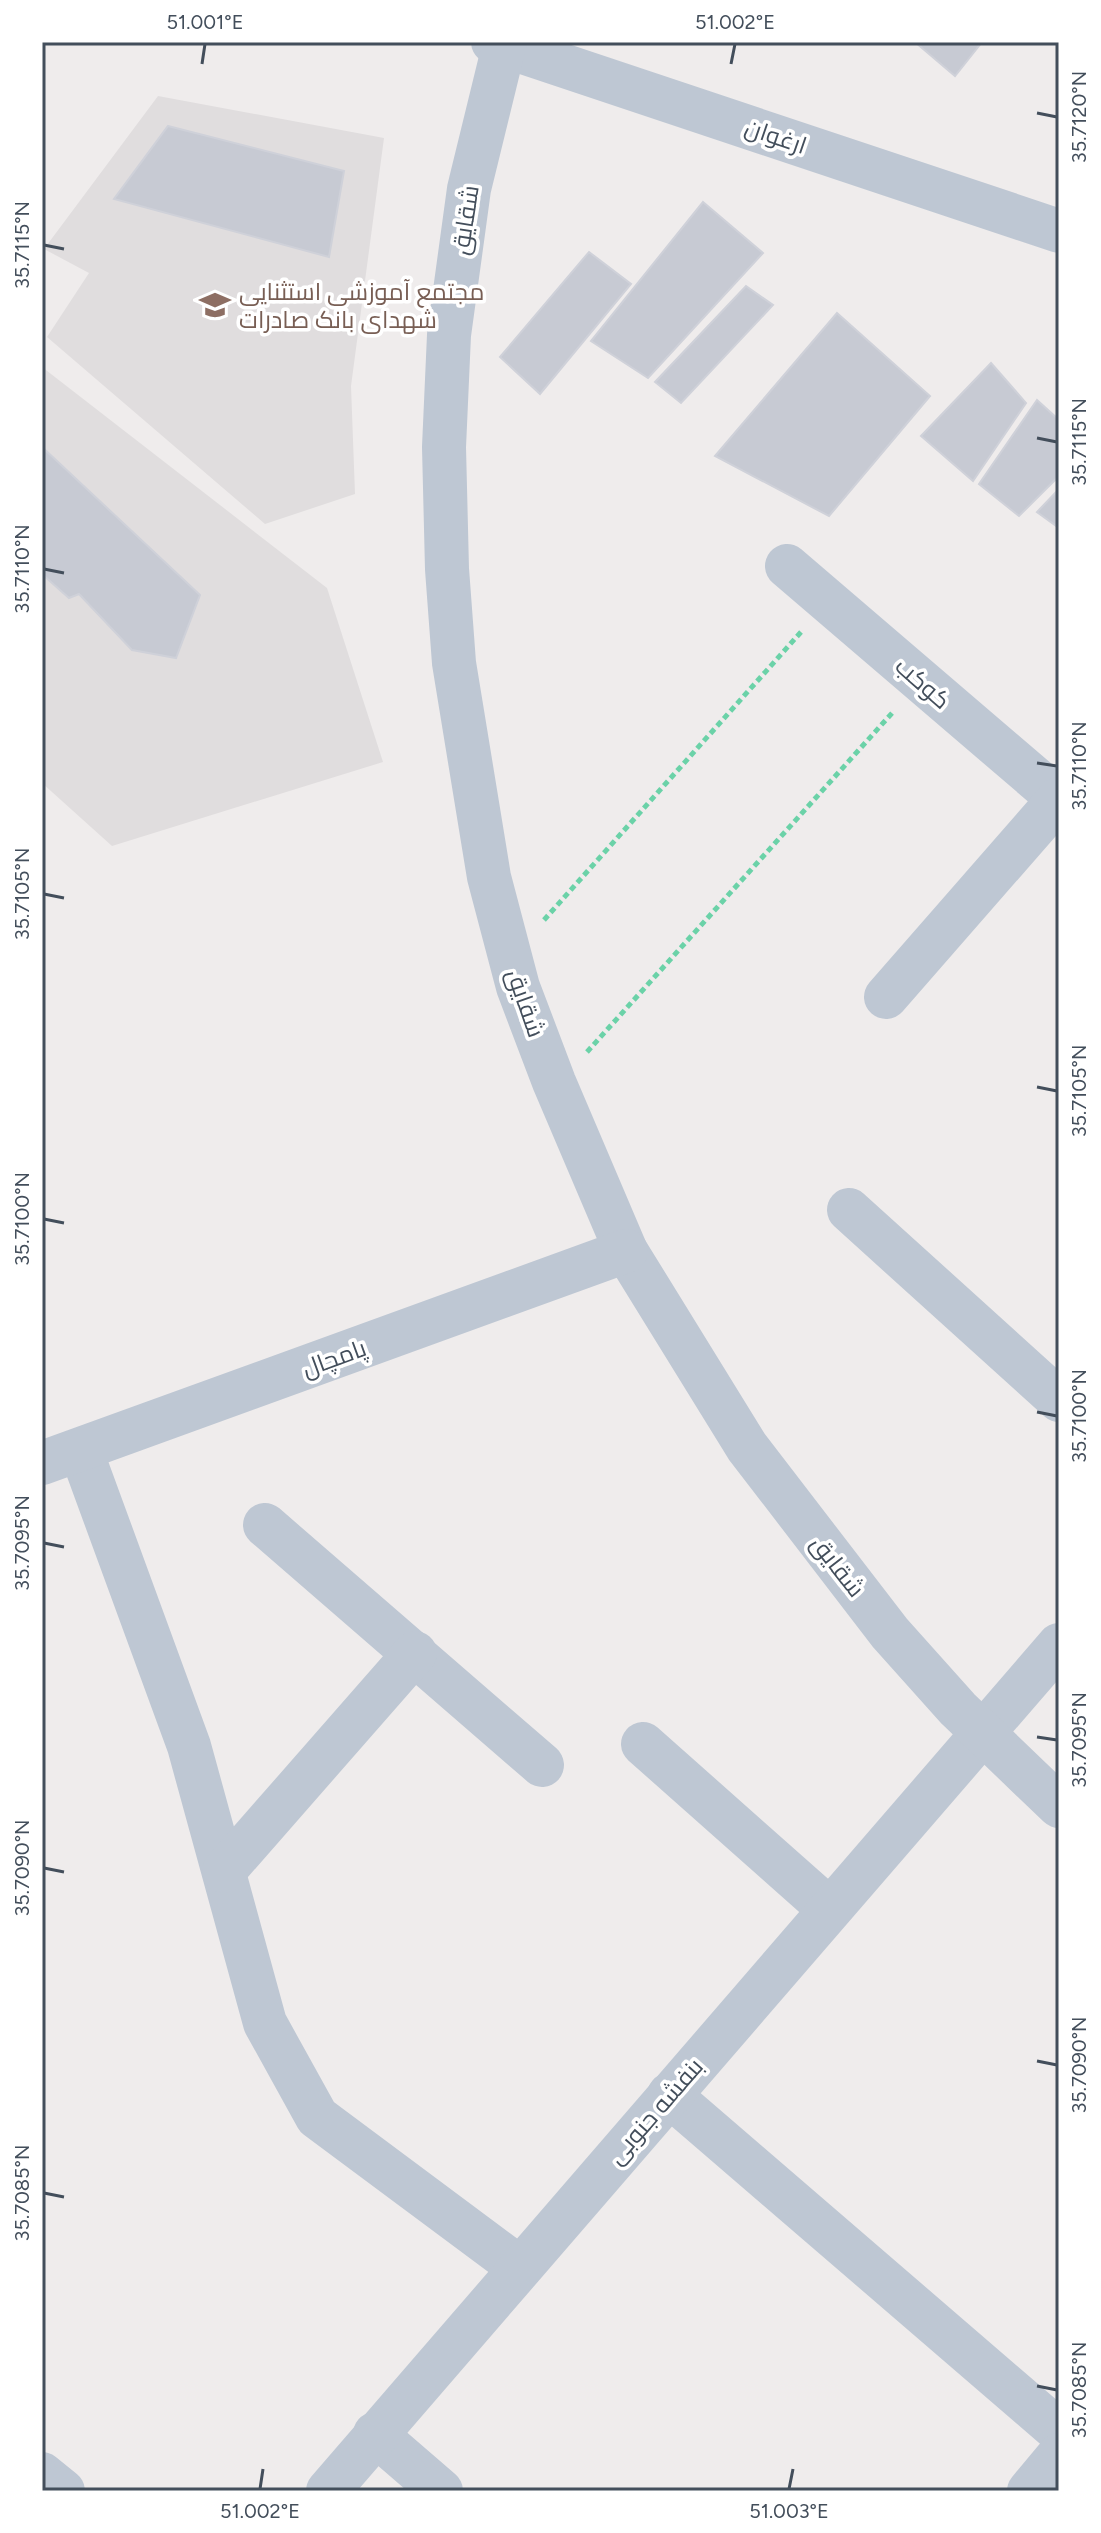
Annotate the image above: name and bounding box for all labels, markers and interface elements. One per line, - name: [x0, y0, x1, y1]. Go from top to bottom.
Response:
- text: 51.001°E: [166, 10, 244, 34]
- text: 51.002°E: [695, 10, 775, 34]
- text: 35.7120°N: [1067, 71, 1091, 163]
- street label: ارغوان: [741, 112, 811, 160]
- street label: شقایق: [445, 183, 486, 257]
- text: 35.7115°N: [10, 201, 34, 289]
- place label: مجتمع آموزشی استثنایی شهدای بانک صادرات: [239, 277, 484, 334]
- school or university icon: مجتمع آموزشی استثنایی شهدای بانک صادرات: [198, 288, 232, 322]
- text: 35.7115°N: [1067, 398, 1091, 486]
- text: 35.7110°N: [10, 524, 34, 614]
- street label: کوکب: [890, 651, 956, 715]
- text: 35.7110°N: [1067, 721, 1091, 811]
- text: 35.7105°N: [10, 848, 34, 940]
- street label: شقایق: [500, 965, 551, 1041]
- text: 35.7105°N: [1067, 1045, 1091, 1137]
- text: 35.7100°N: [10, 1172, 34, 1266]
- street label: پامچال: [298, 1333, 371, 1385]
- text: 35.7100°N: [1067, 1369, 1091, 1463]
- text: 35.7095°N: [10, 1495, 34, 1591]
- street label: شقایق: [804, 1529, 871, 1603]
- text: 35.7095°N: [1067, 1692, 1091, 1788]
- text: 35.7090°N: [10, 1819, 34, 1917]
- text: 35.7090°N: [1067, 2016, 1091, 2114]
- street label: بنفشه جنوبی: [601, 2052, 709, 2170]
- text: 35.7085°N: [10, 2145, 34, 2241]
- text: 35.7085°N: [1067, 2342, 1091, 2438]
- text: 51.002°E: [220, 2499, 300, 2523]
- text: 51.003°E: [749, 2499, 829, 2523]

